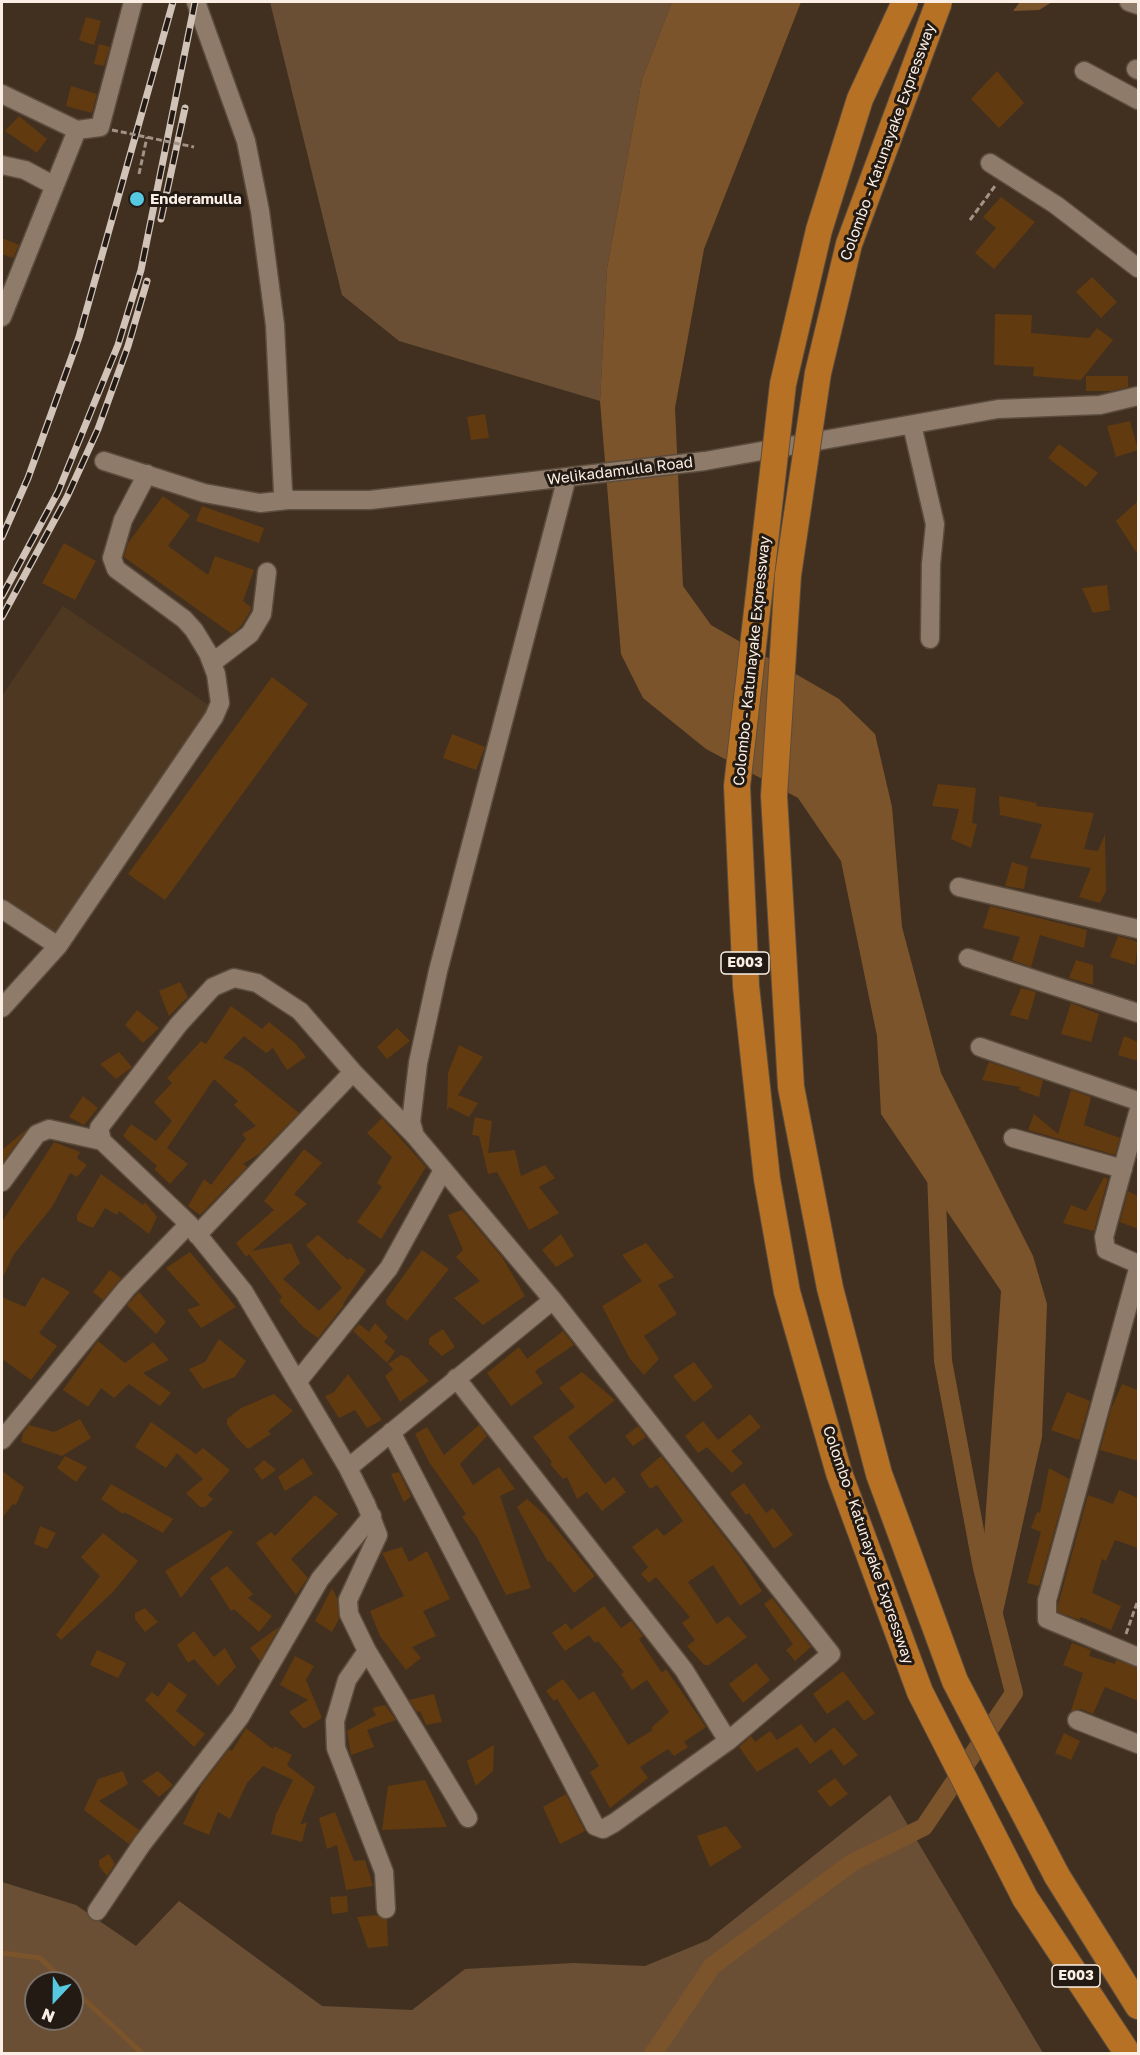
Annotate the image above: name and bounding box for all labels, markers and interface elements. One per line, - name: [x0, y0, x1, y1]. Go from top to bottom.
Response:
- street label: Colombo - Katunayake Expressway: [837, 21, 939, 263]
- marker: Enderamulla: [128, 190, 146, 208]
- place label: Enderamulla: [150, 190, 242, 208]
- street label: Welikadamulla Road: [546, 453, 694, 489]
- street label: Colombo - Katunayake Expressway: [730, 535, 774, 787]
- road number: E003: [721, 952, 769, 974]
- street label: Colombo - Katunayake Expressway: [819, 1423, 917, 1667]
- road number: E003: [1052, 1965, 1100, 1987]
- north arrow: [24, 1971, 84, 2031]
- text: N: [39, 2004, 57, 2027]

